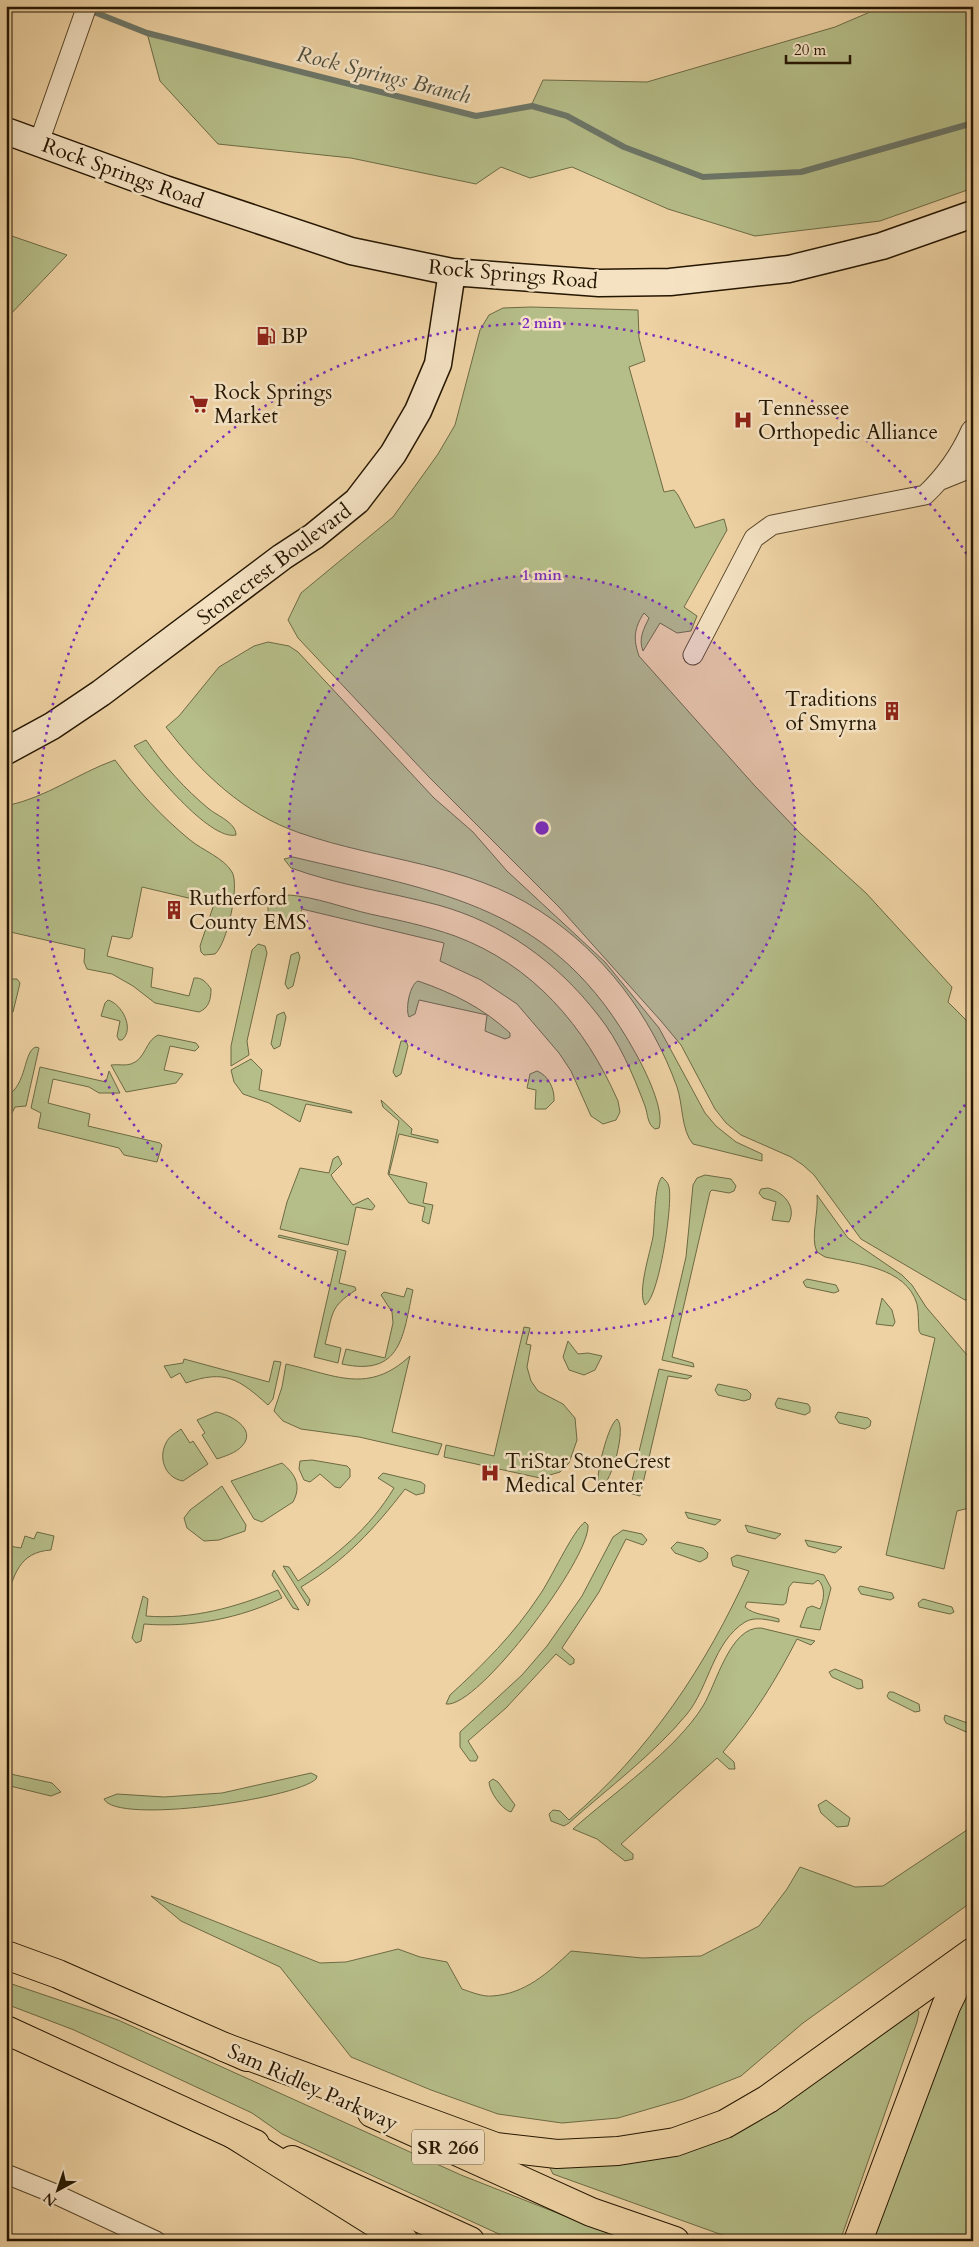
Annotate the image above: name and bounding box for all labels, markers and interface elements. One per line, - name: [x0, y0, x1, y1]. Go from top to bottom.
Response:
- scale bar: [786, 32, 850, 64]
- water label: Rock Springs Branch: [294, 39, 474, 111]
- text: 20 m: [794, 40, 826, 60]
- street label: Rock Springs Road: [38, 131, 208, 216]
- street label: Rock Springs Road: [427, 253, 599, 296]
- text: 2 min: [522, 313, 562, 333]
- place label: BP: [281, 322, 308, 351]
- fuel station icon: BP: [255, 325, 277, 347]
- place label: Rock Springs Market: [214, 378, 332, 431]
- supermarket icon: Rock Springs Market: [188, 393, 210, 415]
- place label: Tennessee Orthopedic Alliance: [758, 394, 938, 447]
- hospital icon: Tennessee Orthopedic Alliance: [732, 409, 754, 431]
- street label: Stonecrest Boulevard: [191, 497, 358, 632]
- text: 1 min: [522, 565, 562, 585]
- place label: Traditions of Smyrna: [785, 685, 877, 738]
- building icon: Traditions of Smyrna: [881, 700, 903, 722]
- centre of rings: [533, 819, 551, 837]
- place label: Rutherford County EMS: [189, 884, 307, 937]
- building icon: Rutherford County EMS: [163, 899, 185, 921]
- place label: TriStar StoneCrest Medical Center: [505, 1447, 671, 1500]
- hospital icon: TriStar StoneCrest Medical Center: [479, 1462, 501, 1484]
- street label: Sam Ridley Parkway: [223, 2037, 403, 2138]
- road number: SR 266: [412, 2130, 484, 2164]
- north arrow: [32, 2164, 82, 2214]
- text: N: [39, 2188, 61, 2211]

